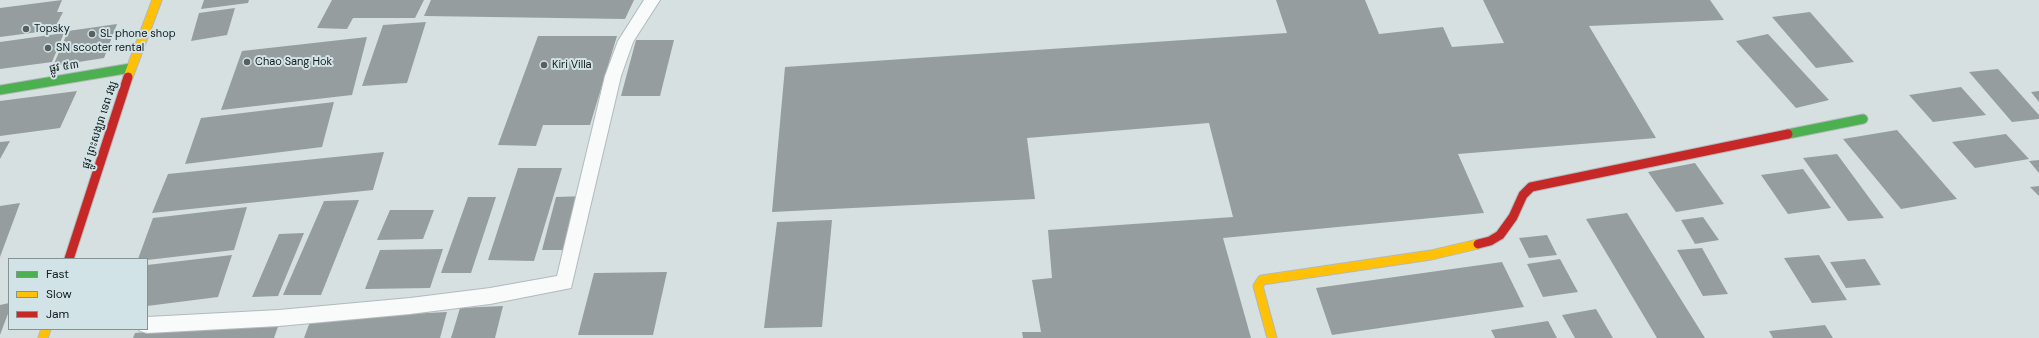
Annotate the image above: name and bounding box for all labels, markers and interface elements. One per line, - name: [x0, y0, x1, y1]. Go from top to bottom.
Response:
- place label: Topsky: [34, 22, 70, 36]
- marker: Topsky: [21, 24, 31, 34]
- place label: SL phone shop: [100, 27, 176, 41]
- marker: SL phone shop: [87, 29, 97, 39]
- place label: SN scooter rental: [56, 41, 144, 55]
- marker: SN scooter rental: [43, 43, 53, 53]
- place label: Chao Sang Hok: [255, 55, 332, 69]
- marker: Chao Sang Hok: [242, 57, 252, 67]
- street label: ផ្លូវ ៥៣: [48, 58, 80, 76]
- place label: Kiri Villa: [552, 58, 592, 72]
- marker: Kiri Villa: [539, 60, 549, 70]
- street label: ផ្លូវ ព្រះសង្ឃរា ទេព វង្ស: [80, 79, 120, 171]
- legend: [8, 258, 148, 330]
- text: Fast: [46, 266, 69, 282]
- text: Slow: [46, 286, 72, 302]
- text: Jam: [46, 306, 69, 322]

